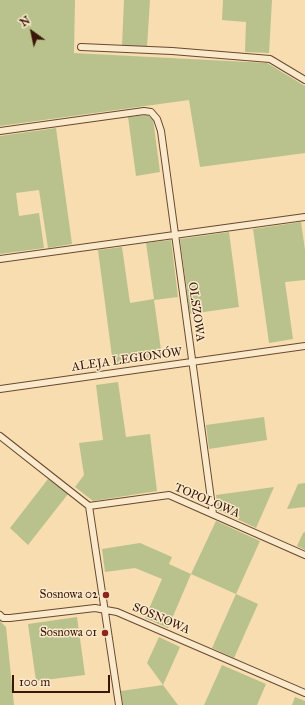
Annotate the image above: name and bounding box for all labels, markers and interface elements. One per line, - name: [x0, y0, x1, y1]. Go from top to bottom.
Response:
- north arrow: [12, 12, 52, 52]
- text: N: [18, 14, 33, 30]
- street label: OLSZOWA: [185, 281, 207, 343]
- street label: ALEJA LEGIONÓW: [71, 345, 183, 375]
- street label: TOPOLOWA: [172, 481, 242, 521]
- place label: Sosnowa 02: [40, 588, 98, 602]
- marker: Sosnowa 02: [101, 590, 111, 600]
- street label: SOSNOWA: [130, 600, 192, 638]
- place label: Sosnowa 01: [40, 626, 97, 640]
- marker: Sosnowa 01: [100, 628, 110, 638]
- scale bar: [14, 667, 112, 693]
- text: 100 m: [19, 675, 50, 689]

